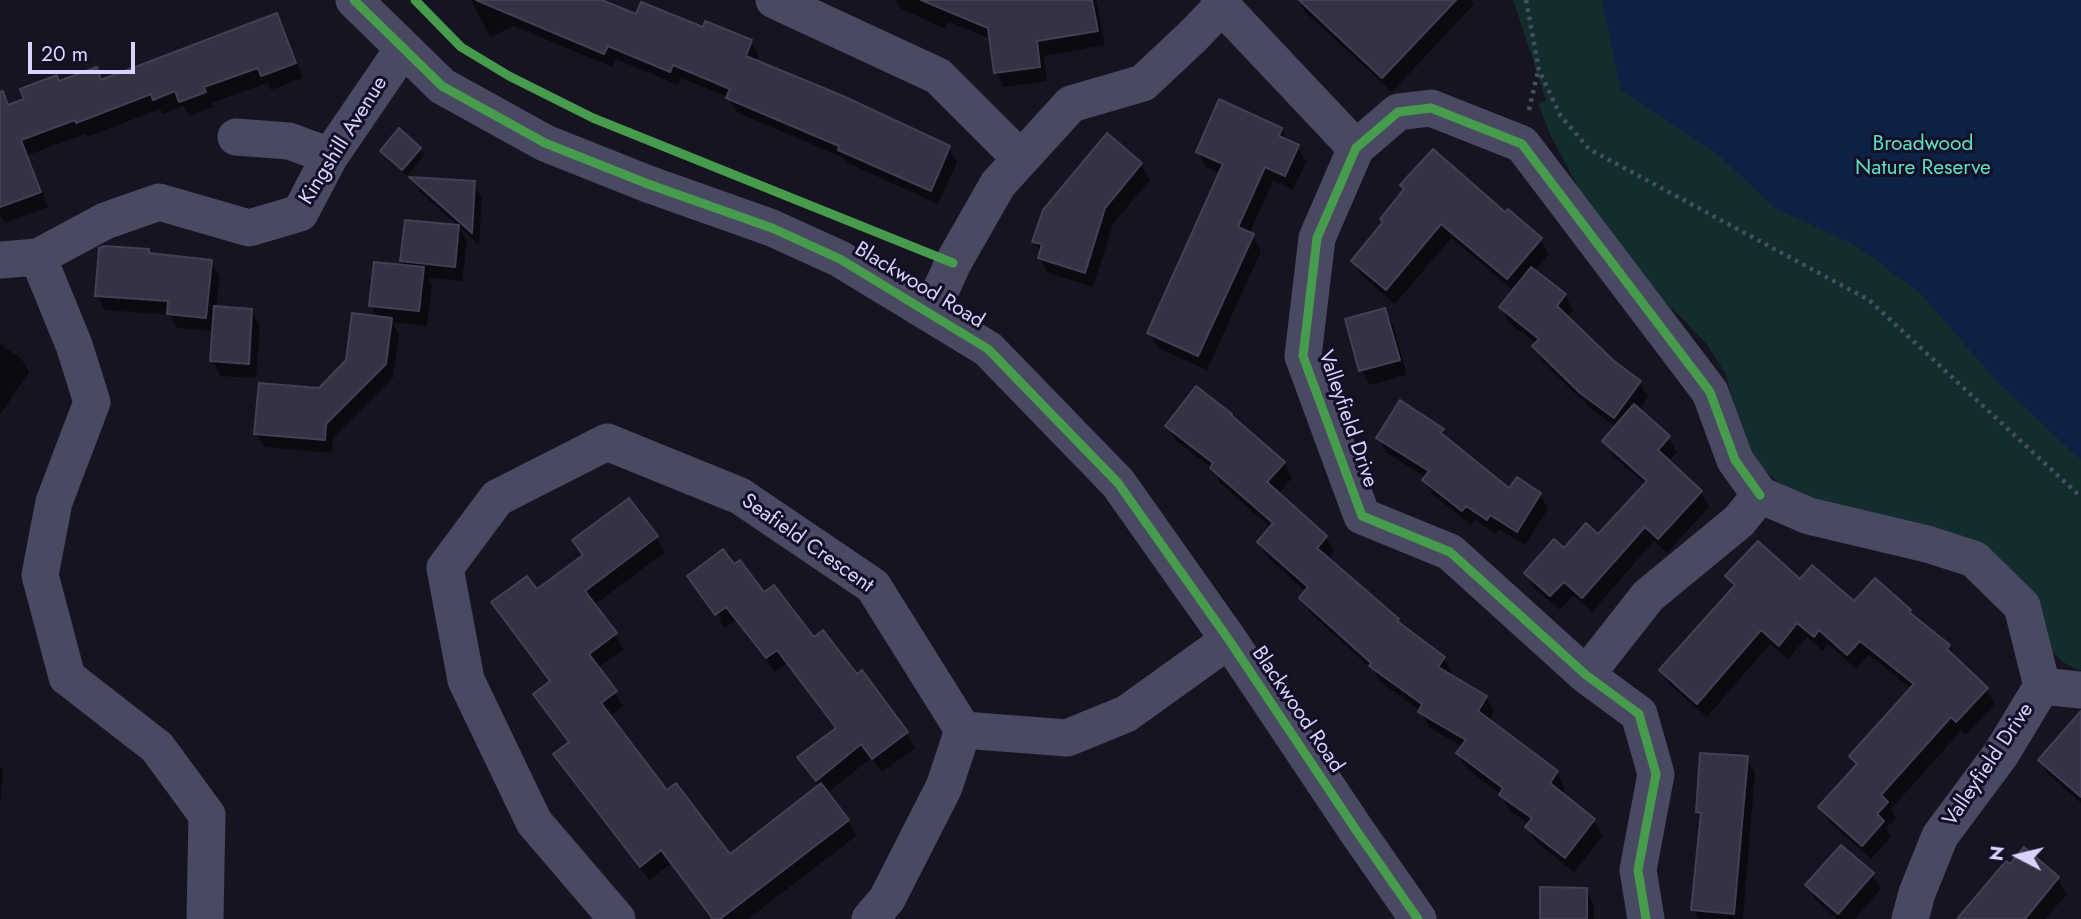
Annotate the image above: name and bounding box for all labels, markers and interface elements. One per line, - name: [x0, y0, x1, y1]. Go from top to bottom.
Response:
- scale bar: [32, 28, 138, 72]
- text: 20 m: [41, 39, 88, 69]
- street label: Kingshill Avenue: [294, 72, 394, 210]
- park label: Broadwood Nature Reserve: [1855, 132, 1991, 182]
- street label: Blackwood Road: [850, 237, 988, 335]
- street label: Valleyfield Drive: [1312, 347, 1382, 491]
- street label: Seafield Crescent: [736, 489, 878, 599]
- street label: Blackwood Road: [1246, 642, 1348, 778]
- street label: Valleyfield Drive: [1938, 699, 2040, 831]
- north arrow: [1983, 821, 2053, 891]
- text: N: [1982, 844, 2011, 863]

